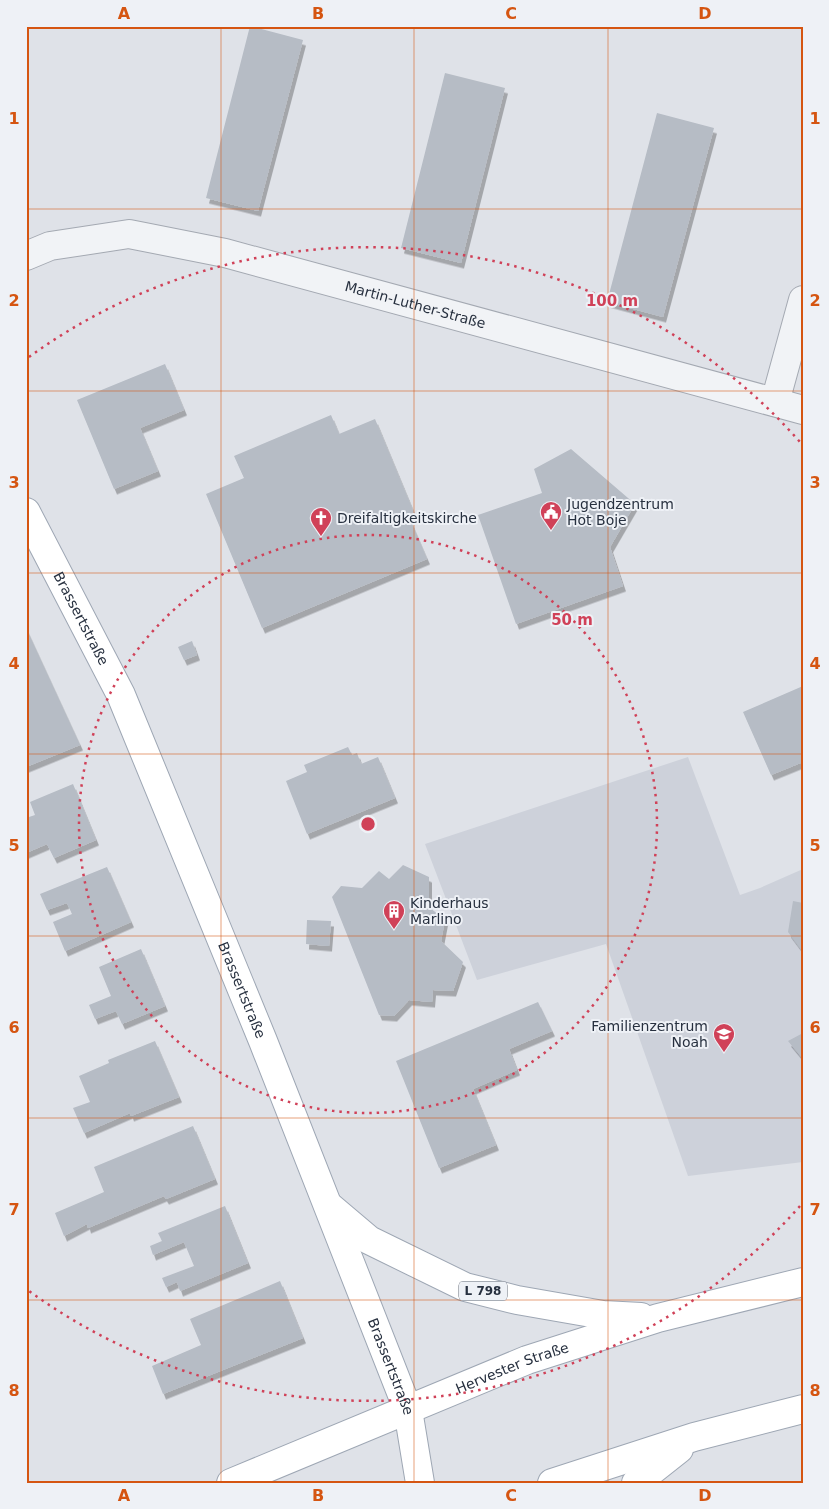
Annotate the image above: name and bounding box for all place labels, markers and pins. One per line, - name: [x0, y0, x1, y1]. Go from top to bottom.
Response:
- place label: Jugendzentrum Hot Boje: [566, 496, 674, 528]
- public building icon: Jugendzentrum Hot Boje: [539, 500, 563, 531]
- church icon: Dreifaltigkeitskirche: [309, 506, 333, 537]
- place label: Dreifaltigkeitskirche: [337, 510, 477, 526]
- centre of rings: [359, 815, 377, 833]
- place label: Kinderhaus Marlino: [410, 895, 489, 927]
- building icon: Kinderhaus Marlino: [382, 899, 406, 930]
- place label: Familienzentrum Noah: [591, 1018, 708, 1050]
- school or university icon: Familienzentrum Noah: [712, 1022, 736, 1053]

